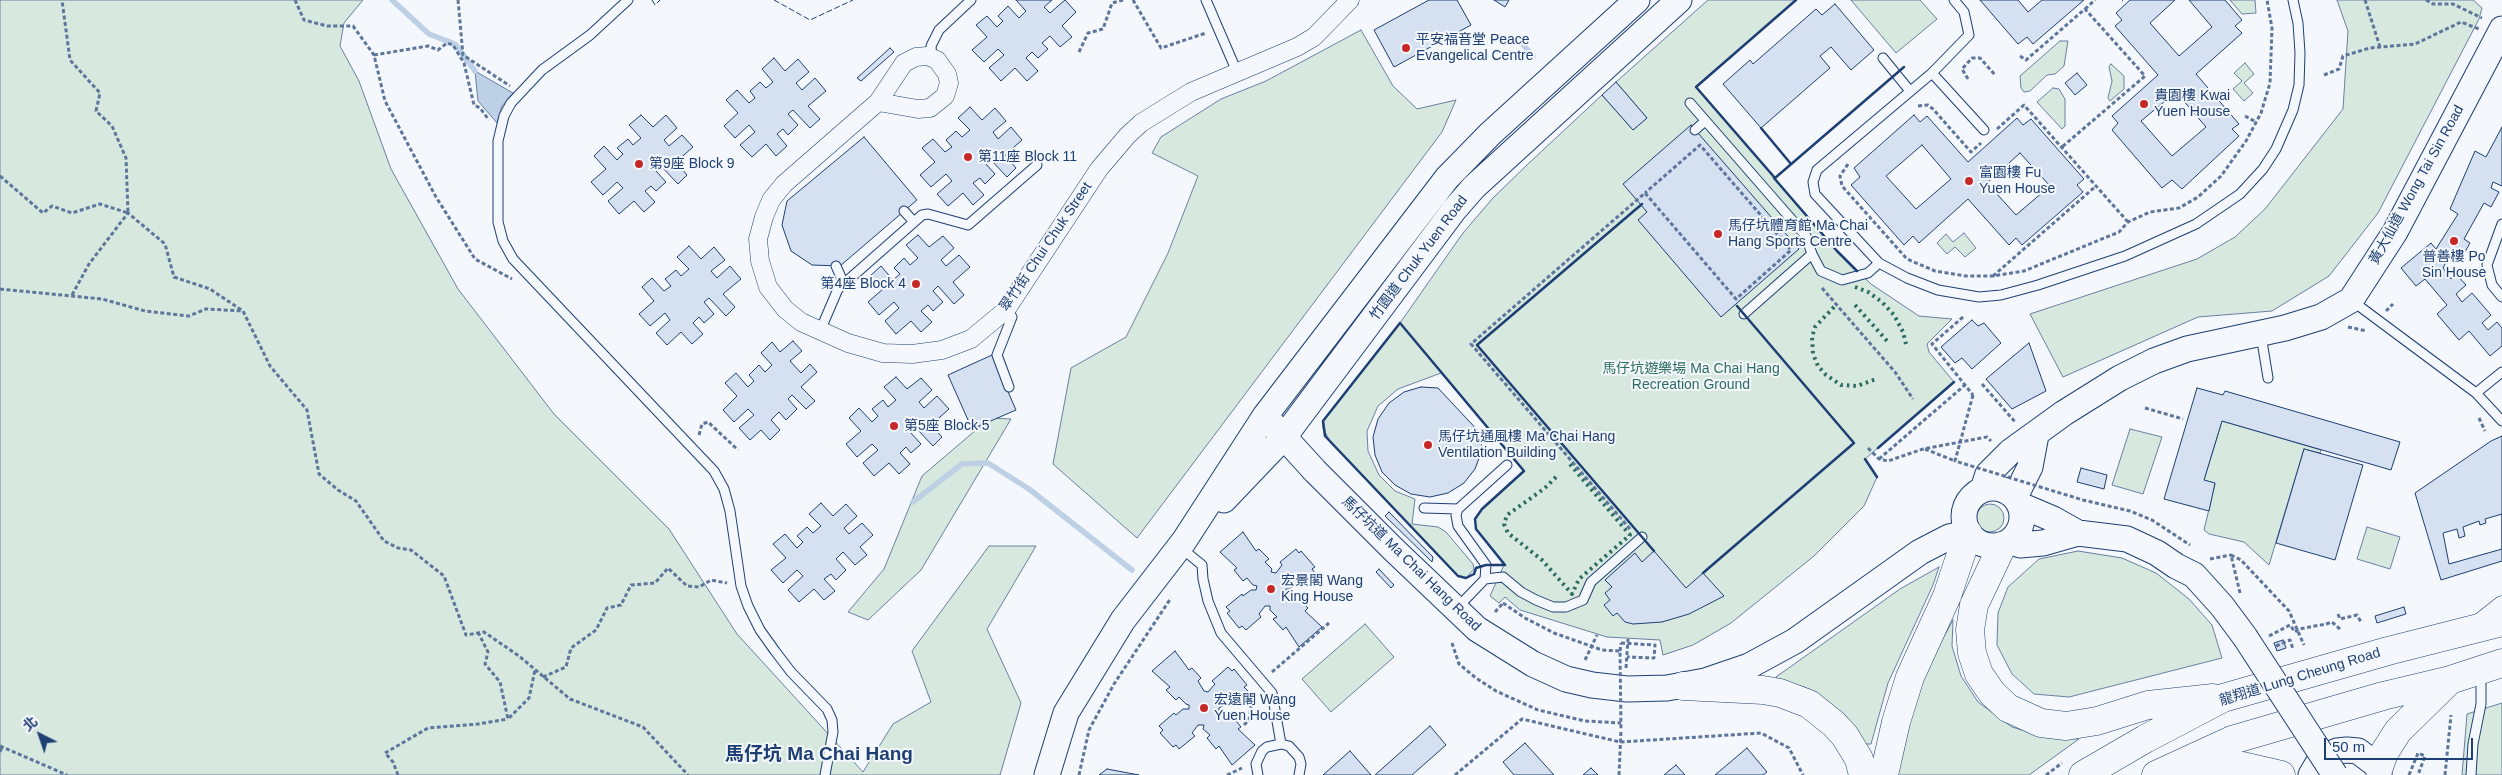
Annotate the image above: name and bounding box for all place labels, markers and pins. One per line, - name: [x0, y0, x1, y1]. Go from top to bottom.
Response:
- place label: 平安福音堂 Peace Evangelical Centre: [1416, 32, 1534, 64]
- marker: 平安福音堂 Peace Evangelical Centre: [1400, 42, 1412, 54]
- place label: 貴園樓 Kwai Yuen House: [2154, 88, 2230, 120]
- marker: 貴園樓 Kwai Yuen House: [2138, 98, 2150, 110]
- place label: 第11座 Block 11: [978, 149, 1077, 165]
- marker: 第11座 Block 11: [962, 151, 974, 163]
- place label: 第9座 Block 9: [649, 156, 735, 172]
- marker: 第9座 Block 9: [633, 158, 645, 170]
- place label: 富園樓 Fu Yuen House: [1979, 165, 2055, 198]
- marker: 富園樓 Fu Yuen House: [1963, 175, 1975, 187]
- place label: 馬仔坑體育館 Ma Chai Hang Sports Centre: [1728, 218, 1868, 250]
- marker: 馬仔坑體育館 Ma Chai Hang Sports Centre: [1712, 228, 1724, 240]
- marker: 普善樓 Po Sin House: [2448, 235, 2460, 247]
- place label: 普善樓 Po Sin House: [2422, 249, 2486, 282]
- place label: 第4座 Block 4: [820, 276, 906, 292]
- marker: 第4座 Block 4: [910, 278, 922, 290]
- place label: 第5座 Block 5: [904, 418, 990, 434]
- marker: 第5座 Block 5: [888, 420, 900, 432]
- place label: 馬仔坑通風樓 Ma Chai Hang Ventilation Building: [1438, 429, 1615, 462]
- marker: 馬仔坑通風樓 Ma Chai Hang Ventilation Building: [1422, 439, 1434, 451]
- place label: 宏景閣 Wang King House: [1281, 573, 1363, 606]
- marker: 宏景閣 Wang King House: [1265, 583, 1277, 595]
- place label: 宏遠閣 Wang Yuen House: [1214, 692, 1296, 724]
- marker: 宏遠閣 Wang Yuen House: [1198, 702, 1210, 714]

